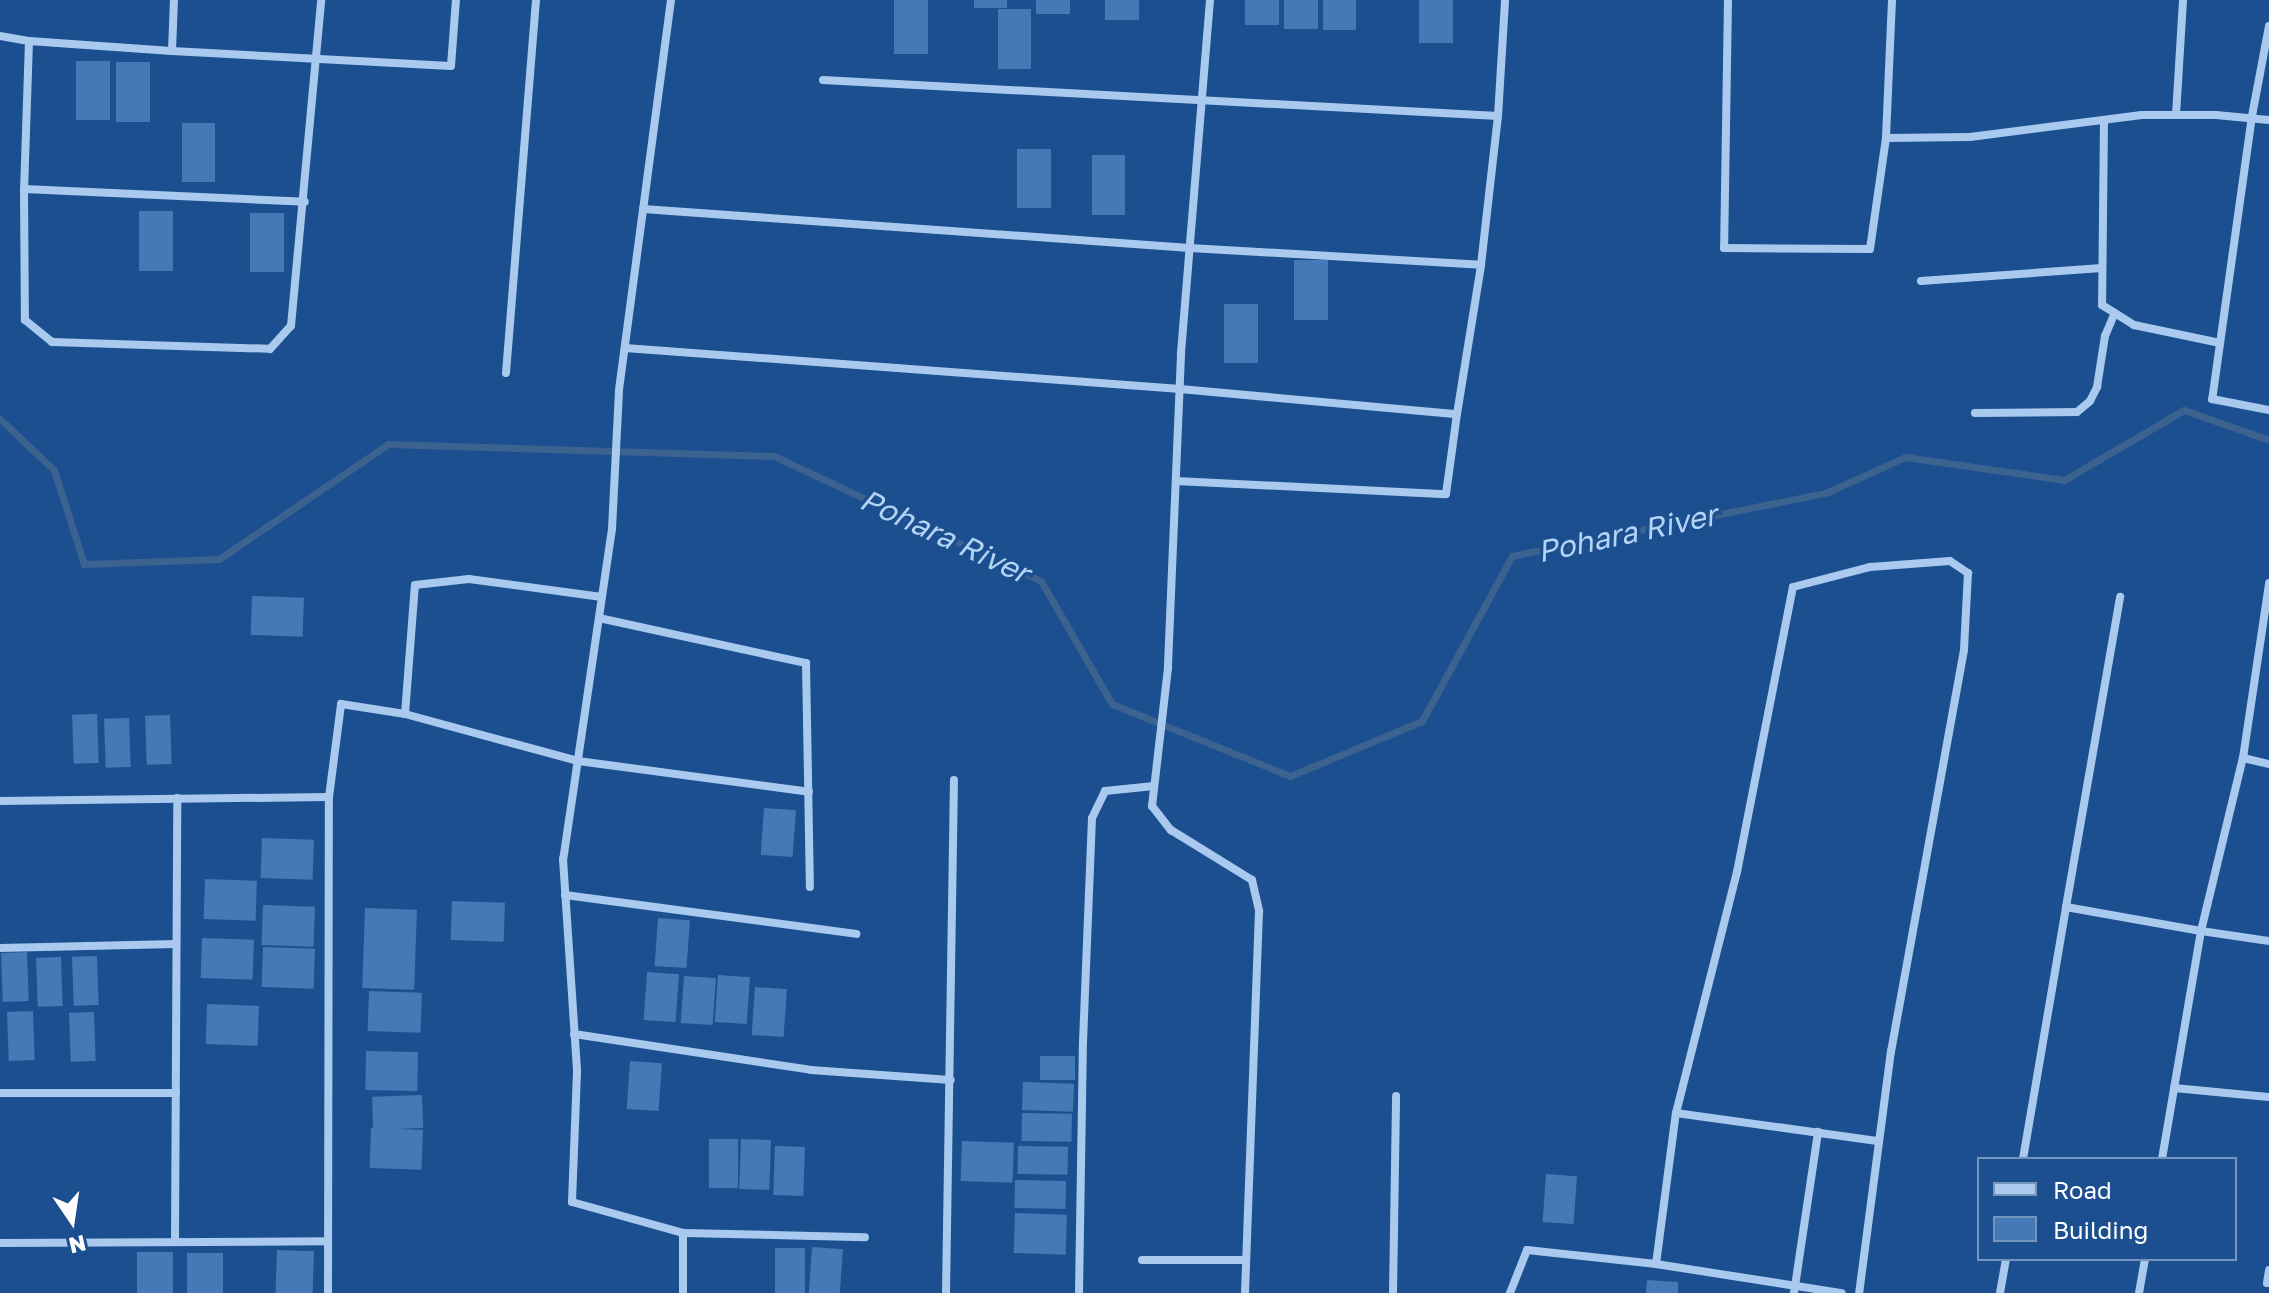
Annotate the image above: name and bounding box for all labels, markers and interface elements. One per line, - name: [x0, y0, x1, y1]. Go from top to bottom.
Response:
- water label: Pohara River: [855, 481, 1035, 591]
- water label: Pohara River: [1534, 496, 1720, 570]
- legend: [1977, 1157, 2237, 1261]
- text: Road: [2053, 1175, 2112, 1204]
- north arrow: [32, 1181, 112, 1261]
- text: Building: [2053, 1215, 2148, 1244]
- text: N: [66, 1230, 89, 1260]

